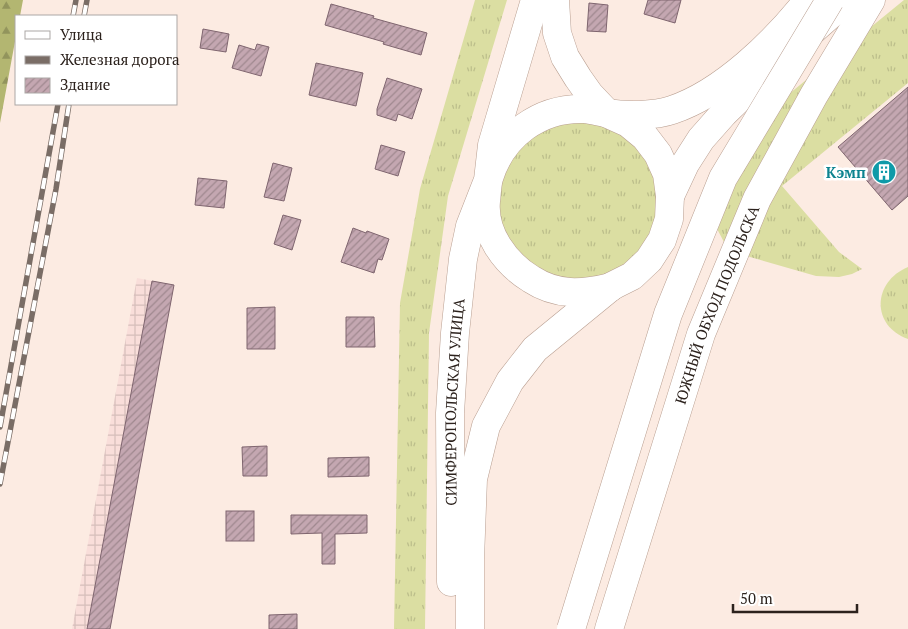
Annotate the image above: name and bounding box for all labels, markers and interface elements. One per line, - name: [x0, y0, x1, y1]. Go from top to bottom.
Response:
- legend: [15, 15, 178, 105]
- text: Улица: [60, 24, 103, 44]
- text: Железная дорога: [60, 49, 180, 69]
- text: Здание: [60, 74, 110, 94]
- building icon: Кэмп: [871, 159, 897, 185]
- place label: Кэмп: [826, 162, 866, 182]
- street label: ЮЖНЫЙ ОБХОД ПОДОЛЬСКА: [670, 201, 764, 406]
- street label: СИМФЕРОПОЛЬСКАЯ УЛИЦА: [440, 297, 469, 506]
- scale bar: [733, 582, 857, 614]
- text: 50 m: [740, 588, 773, 608]

